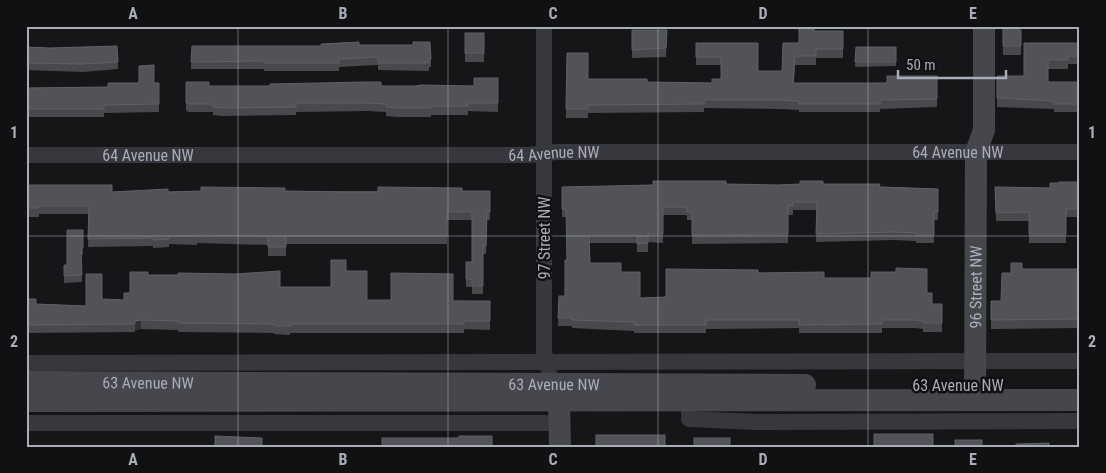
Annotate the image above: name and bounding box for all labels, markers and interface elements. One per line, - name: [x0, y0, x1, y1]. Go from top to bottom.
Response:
- text: A: [128, 4, 138, 23]
- text: B: [339, 4, 348, 23]
- text: C: [548, 4, 558, 23]
- text: D: [758, 4, 768, 23]
- text: E: [969, 4, 977, 23]
- scale bar: [898, 48, 1006, 80]
- text: 50 m: [906, 56, 936, 74]
- text: 1: [10, 123, 18, 142]
- text: 1: [1088, 123, 1096, 142]
- street label: 64 Avenue NW: [508, 143, 600, 165]
- street label: 64 Avenue NW: [912, 143, 1004, 162]
- street label: 64 Avenue NW: [102, 146, 194, 165]
- street label: 97 Street NW: [535, 197, 554, 279]
- street label: 96 Street NW: [966, 246, 986, 328]
- text: 2: [10, 332, 18, 351]
- text: 2: [1088, 332, 1096, 351]
- street label: 63 Avenue NW: [102, 373, 194, 393]
- street label: 63 Avenue NW: [508, 375, 600, 394]
- street label: 63 Avenue NW: [912, 376, 1004, 395]
- text: A: [128, 450, 138, 469]
- text: B: [339, 450, 348, 469]
- text: C: [548, 450, 558, 469]
- text: D: [758, 450, 768, 469]
- text: E: [969, 450, 977, 469]

